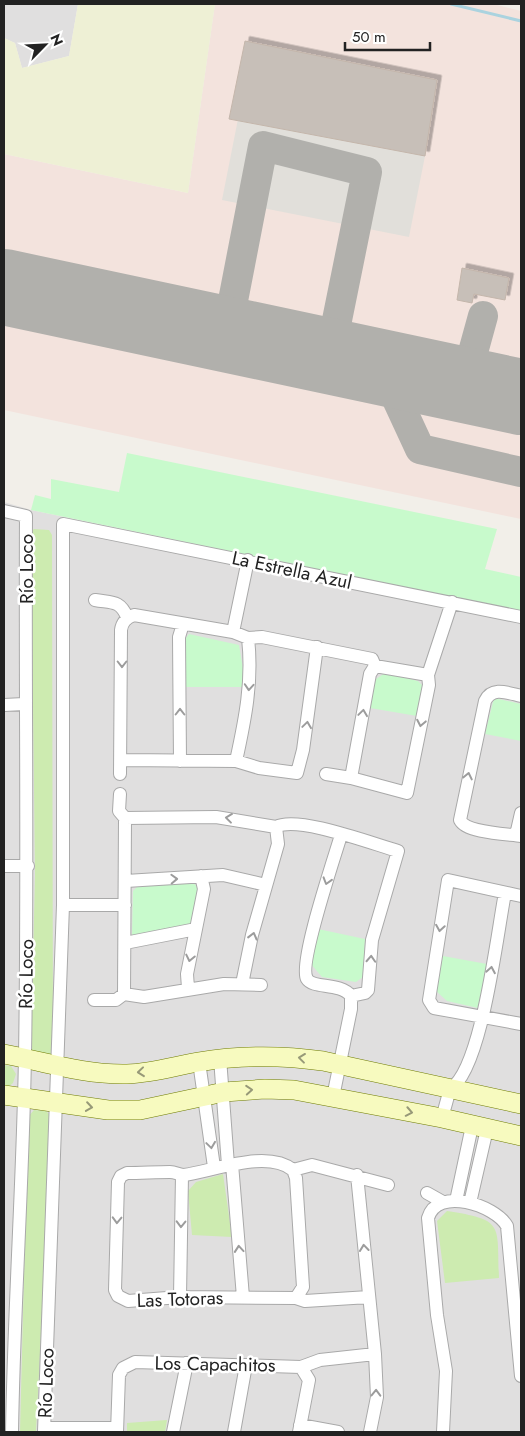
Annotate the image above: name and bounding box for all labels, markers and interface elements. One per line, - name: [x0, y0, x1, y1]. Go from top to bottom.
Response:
- north arrow: [20, 20, 70, 70]
- scale bar: [345, 20, 430, 52]
- text: 50 m: [352, 26, 386, 48]
- text: N: [45, 31, 68, 49]
- street label: Río Loco: [13, 534, 40, 604]
- street label: La Estrella Azul: [230, 544, 354, 596]
- one-way arrow: [117, 660, 127, 668]
- one-way arrow: [244, 683, 255, 691]
- one-way arrow: [175, 708, 185, 716]
- one-way arrow: [358, 709, 368, 717]
- one-way arrow: [416, 718, 427, 727]
- one-way arrow: [301, 721, 312, 729]
- one-way arrow: [462, 771, 473, 780]
- one-way arrow: [224, 813, 232, 824]
- one-way arrow: [170, 873, 178, 884]
- one-way arrow: [323, 877, 333, 885]
- one-way arrow: [435, 925, 446, 933]
- one-way arrow: [247, 933, 257, 941]
- street label: Río Loco: [12, 939, 40, 1009]
- one-way arrow: [185, 953, 196, 962]
- one-way arrow: [365, 955, 376, 963]
- one-way arrow: [485, 966, 495, 974]
- one-way arrow: [298, 1053, 306, 1064]
- one-way arrow: [137, 1066, 145, 1077]
- one-way arrow: [245, 1085, 253, 1096]
- one-way arrow: [84, 1102, 93, 1112]
- one-way arrow: [405, 1106, 414, 1117]
- one-way arrow: [205, 1141, 216, 1149]
- one-way arrow: [112, 1217, 122, 1225]
- one-way arrow: [176, 1220, 186, 1228]
- one-way arrow: [234, 1244, 245, 1252]
- one-way arrow: [359, 1244, 370, 1252]
- street label: Las Totoras: [136, 1284, 224, 1314]
- street label: Río Loco: [31, 1348, 61, 1418]
- street label: Los Capachitos: [154, 1349, 276, 1379]
- one-way arrow: [371, 1389, 381, 1397]

